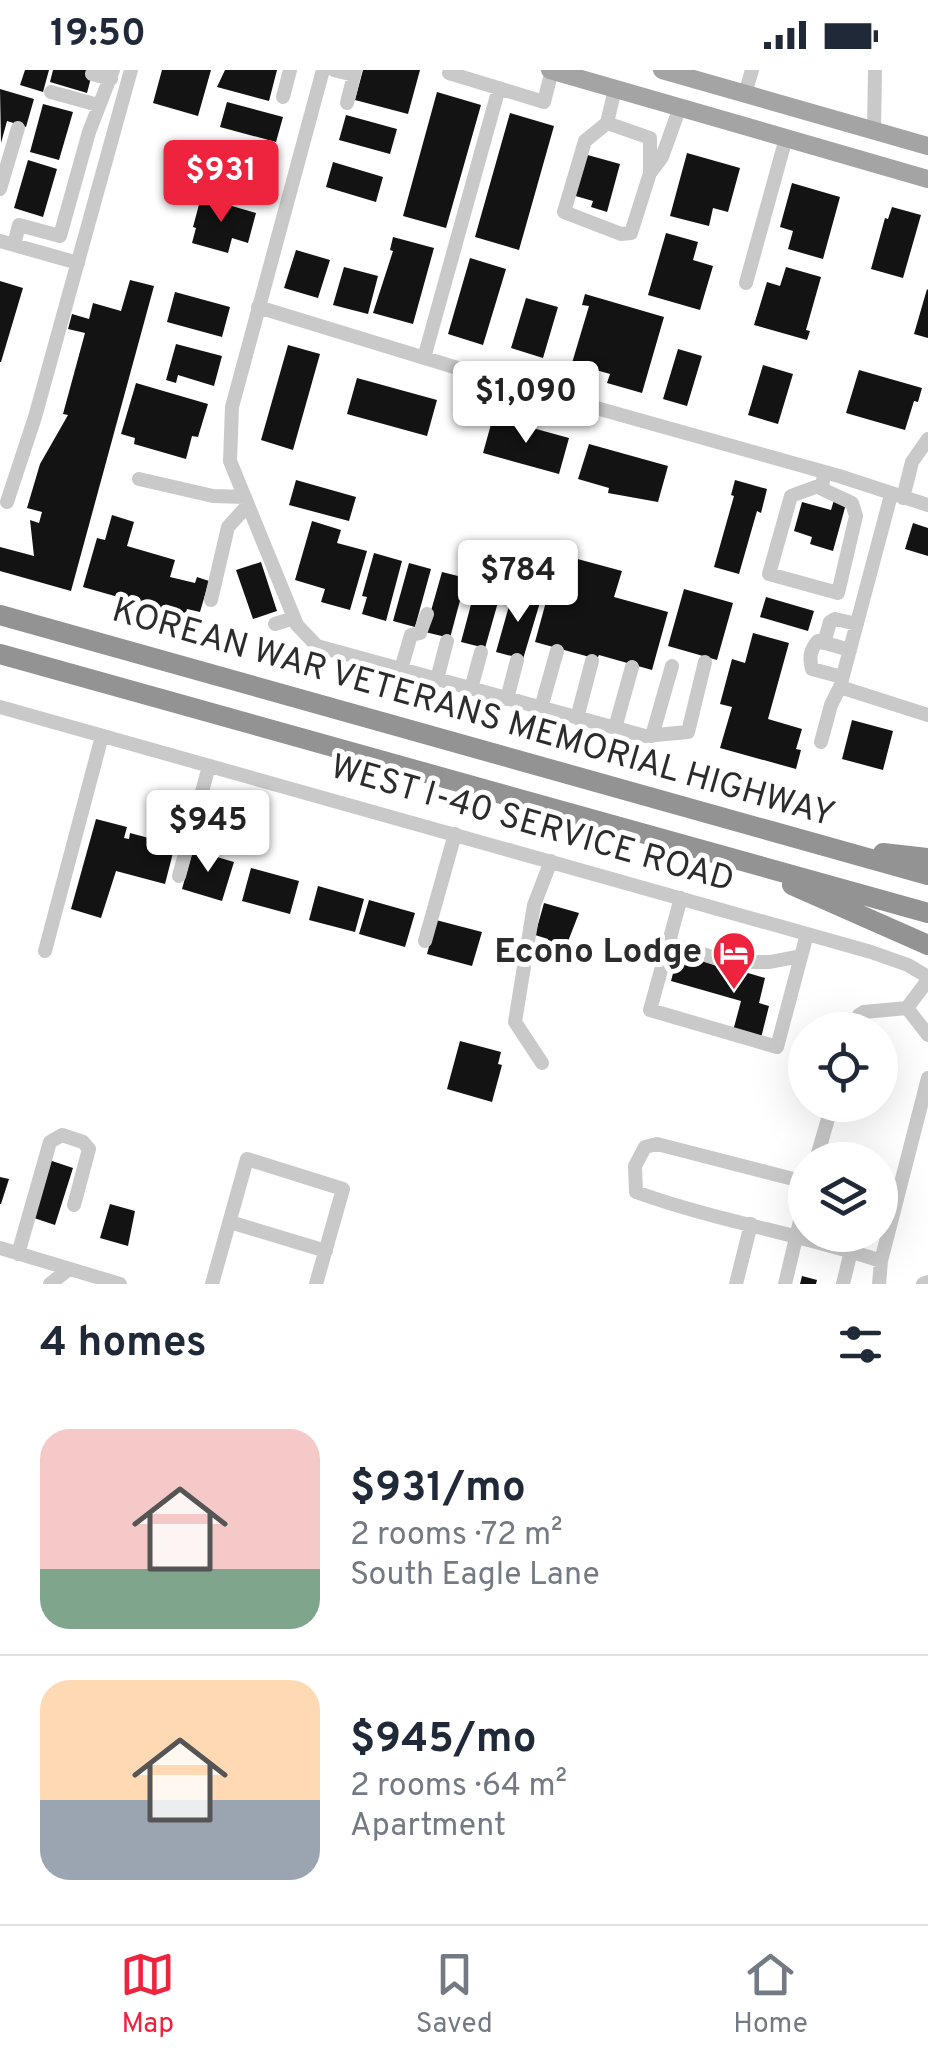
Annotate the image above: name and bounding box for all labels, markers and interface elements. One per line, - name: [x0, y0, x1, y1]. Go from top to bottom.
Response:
- text: 19:50: [50, 11, 146, 60]
- pin: $931: [162, 140, 280, 225]
- text: $931: [186, 152, 256, 192]
- pin: $1,090: [445, 361, 607, 446]
- text: $1,090: [475, 373, 577, 413]
- pin: $784: [459, 540, 577, 625]
- text: $784: [480, 552, 556, 592]
- street label: KOREAN WAR VETERANS MEMORIAL HIGHWAY: [107, 590, 839, 838]
- street label: WEST I-40 SERVICE ROAD: [325, 746, 739, 904]
- pin: $945: [149, 790, 267, 875]
- text: $945: [168, 802, 248, 842]
- hotel icon: Econo Lodge: [711, 930, 757, 991]
- place label: Econo Lodge: [494, 931, 702, 975]
- map controls: [788, 1012, 898, 1252]
- button: locate: [788, 1012, 898, 1122]
- button: layers: [788, 1142, 898, 1252]
- icon: filters: [833, 1317, 888, 1372]
- text: 4 homes: [40, 1318, 207, 1371]
- text: $931/mo: [350, 1463, 526, 1516]
- icon: home: [120, 1469, 240, 1589]
- text: 2 rooms · 72 m²: [350, 1516, 563, 1556]
- text: South Eagle Lane: [350, 1556, 600, 1596]
- text: $945/mo: [350, 1714, 537, 1767]
- icon: home: [120, 1720, 240, 1840]
- text: 2 rooms · 64 m²: [350, 1767, 567, 1807]
- text: Apartment: [350, 1807, 506, 1847]
- tab: Map: [120, 1947, 175, 2043]
- tab: Saved: [416, 1947, 493, 2043]
- tab: Home: [733, 1947, 808, 2043]

